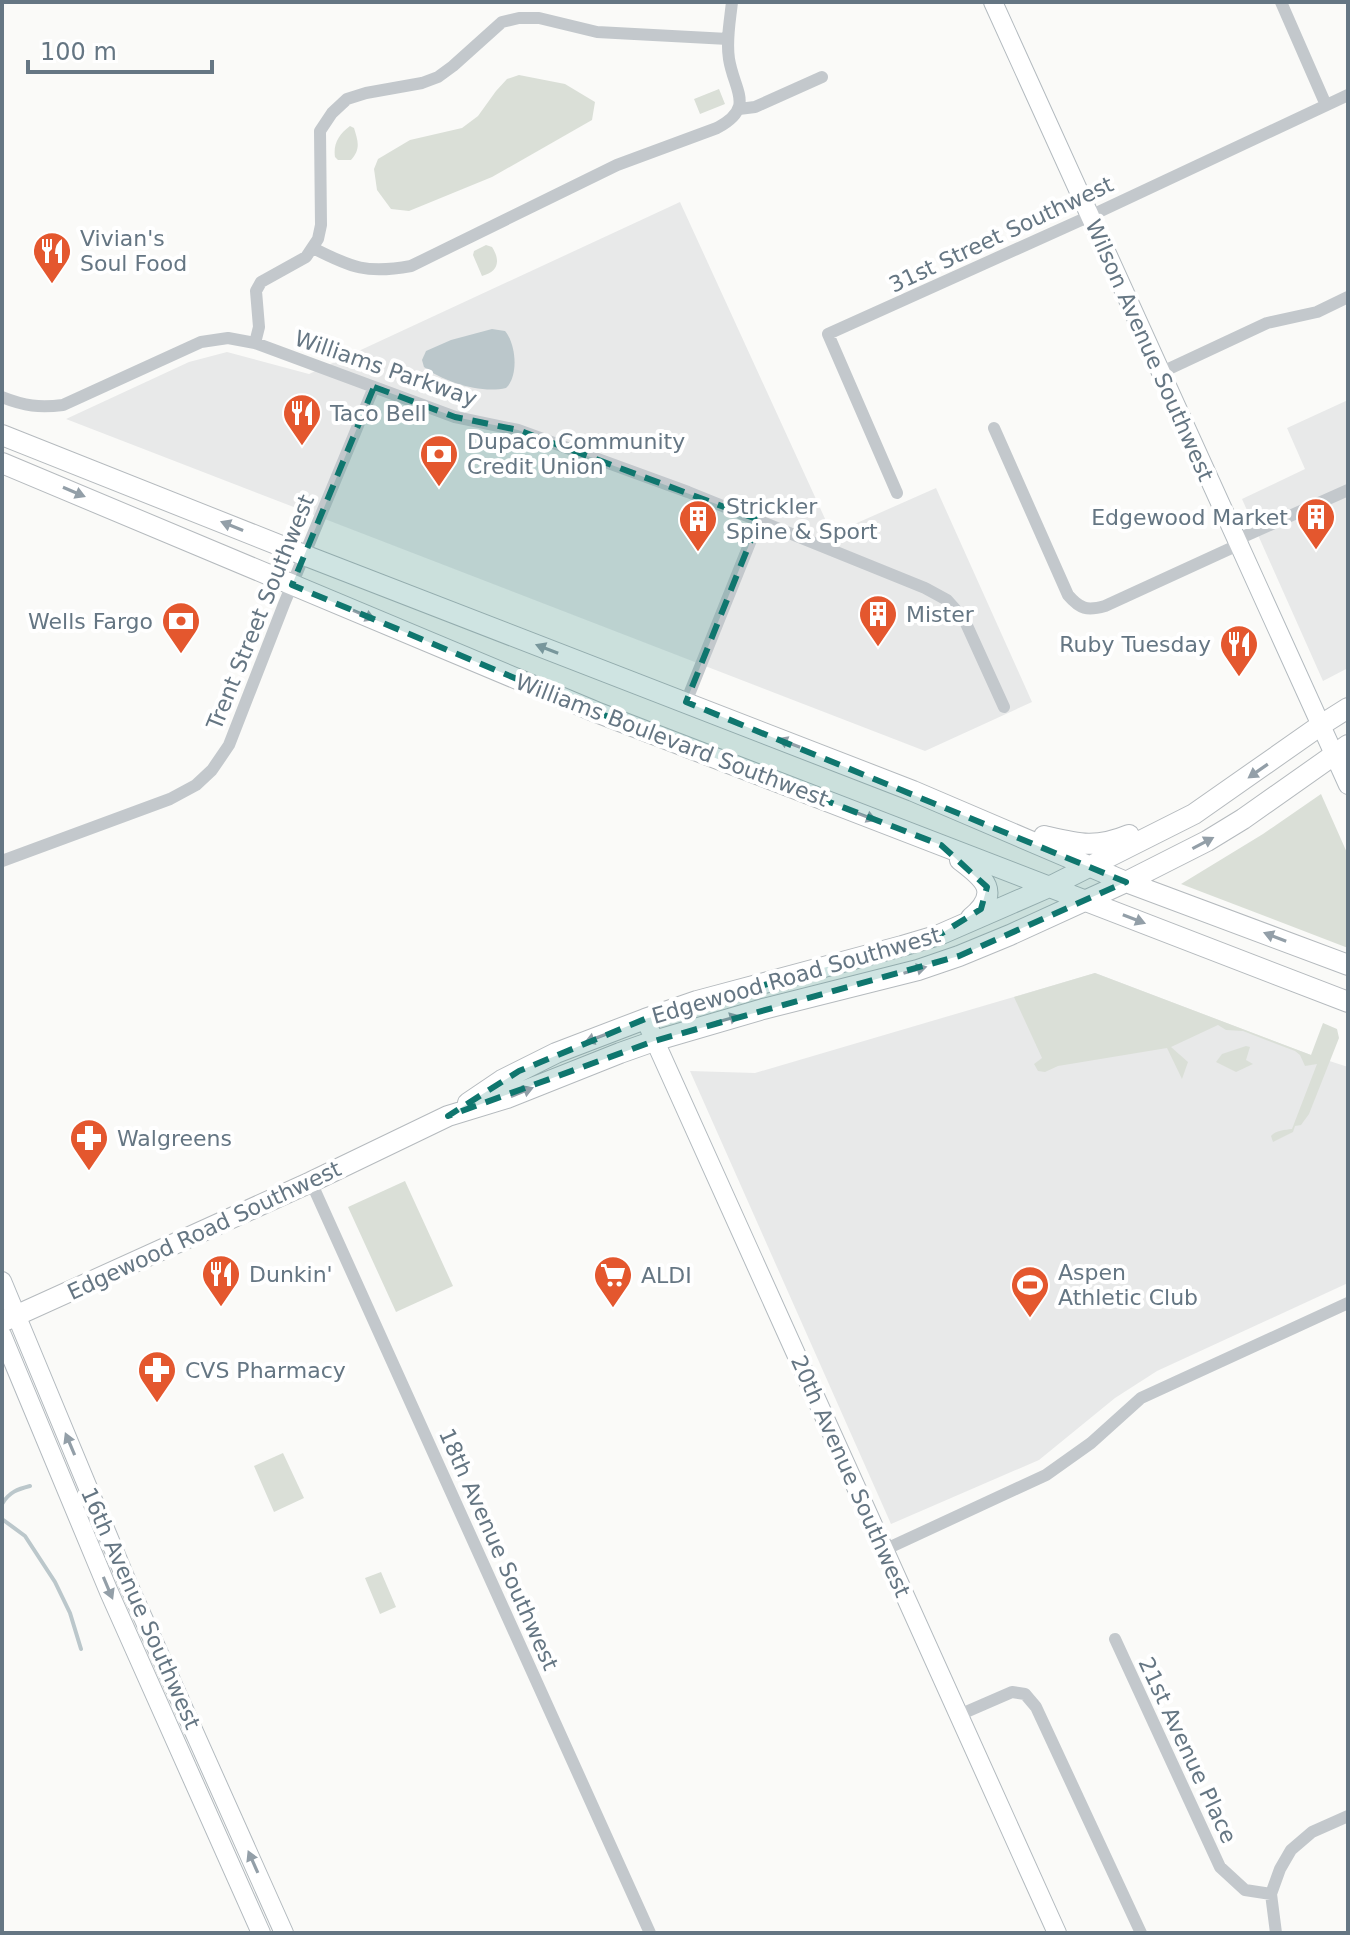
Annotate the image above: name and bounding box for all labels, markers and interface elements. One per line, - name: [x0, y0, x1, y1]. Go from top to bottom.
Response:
- scale bar: [28, 24, 212, 74]
- text: 100 m: [40, 38, 117, 66]
- street label: 31st Street Southwest: [885, 171, 1118, 297]
- street label: Wilson Avenue Southwest: [1080, 216, 1219, 485]
- place label: Vivian's Soul Food: [80, 226, 187, 276]
- restaurant icon: Vivian's Soul Food: [31, 230, 73, 285]
- street label: Williams Parkway: [291, 326, 480, 411]
- restaurant icon: Taco Bell: [281, 392, 323, 447]
- place label: Taco Bell: [329, 401, 427, 426]
- place label: Dupaco Community Credit Union: [467, 429, 685, 479]
- bank icon: Dupaco Community Credit Union: [418, 433, 460, 488]
- one-way arrow: [62, 486, 86, 499]
- street label: Trent Street Southwest: [201, 491, 319, 734]
- place label: Strickler Spine & Sport: [726, 494, 878, 544]
- building icon: Edgewood Market: [1295, 496, 1337, 551]
- building icon: Strickler Spine & Sport: [677, 498, 719, 553]
- place label: Edgewood Market: [1091, 505, 1288, 530]
- one-way arrow: [220, 519, 244, 532]
- building icon: Mister: [857, 593, 899, 648]
- bank icon: Wells Fargo: [160, 600, 202, 655]
- place label: Mister: [906, 602, 975, 627]
- one-way arrow: [352, 608, 376, 621]
- place label: Wells Fargo: [28, 609, 153, 634]
- restaurant icon: Ruby Tuesday: [1218, 623, 1260, 678]
- place label: Ruby Tuesday: [1059, 632, 1211, 657]
- one-way arrow: [535, 642, 559, 655]
- street label: Williams Boulevard Southwest: [512, 669, 832, 812]
- one-way arrow: [777, 736, 801, 749]
- one-way arrow: [1247, 763, 1268, 778]
- one-way arrow: [853, 810, 877, 823]
- one-way arrow: [1192, 836, 1215, 850]
- one-way arrow: [1122, 913, 1146, 926]
- street label: Edgewood Road Southwest: [649, 922, 944, 1029]
- one-way arrow: [1263, 931, 1287, 943]
- one-way arrow: [903, 963, 927, 976]
- one-way arrow: [717, 1012, 741, 1025]
- one-way arrow: [584, 1032, 608, 1045]
- one-way arrow: [510, 1085, 534, 1098]
- pharmacy icon: Walgreens: [68, 1117, 110, 1172]
- place label: Walgreens: [117, 1126, 232, 1151]
- street label: Edgewood Road Southwest: [63, 1156, 345, 1305]
- restaurant icon: Dunkin': [200, 1253, 242, 1308]
- supermarket icon: ALDI: [592, 1254, 634, 1309]
- place label: Aspen Athletic Club: [1058, 1260, 1198, 1310]
- place label: Dunkin': [249, 1262, 333, 1287]
- place label: ALDI: [641, 1263, 692, 1288]
- sports icon: Aspen Athletic Club: [1009, 1264, 1051, 1319]
- pharmacy icon: CVS Pharmacy: [136, 1349, 178, 1404]
- street label: 20th Avenue Southwest: [786, 1352, 915, 1601]
- place label: CVS Pharmacy: [185, 1358, 346, 1383]
- street label: 18th Avenue Southwest: [434, 1425, 563, 1674]
- one-way arrow: [63, 1432, 76, 1456]
- street label: 16th Avenue Southwest: [76, 1484, 205, 1733]
- one-way arrow: [101, 1576, 114, 1600]
- street label: 21st Avenue Place: [1133, 1653, 1242, 1847]
- one-way arrow: [246, 1850, 259, 1874]

